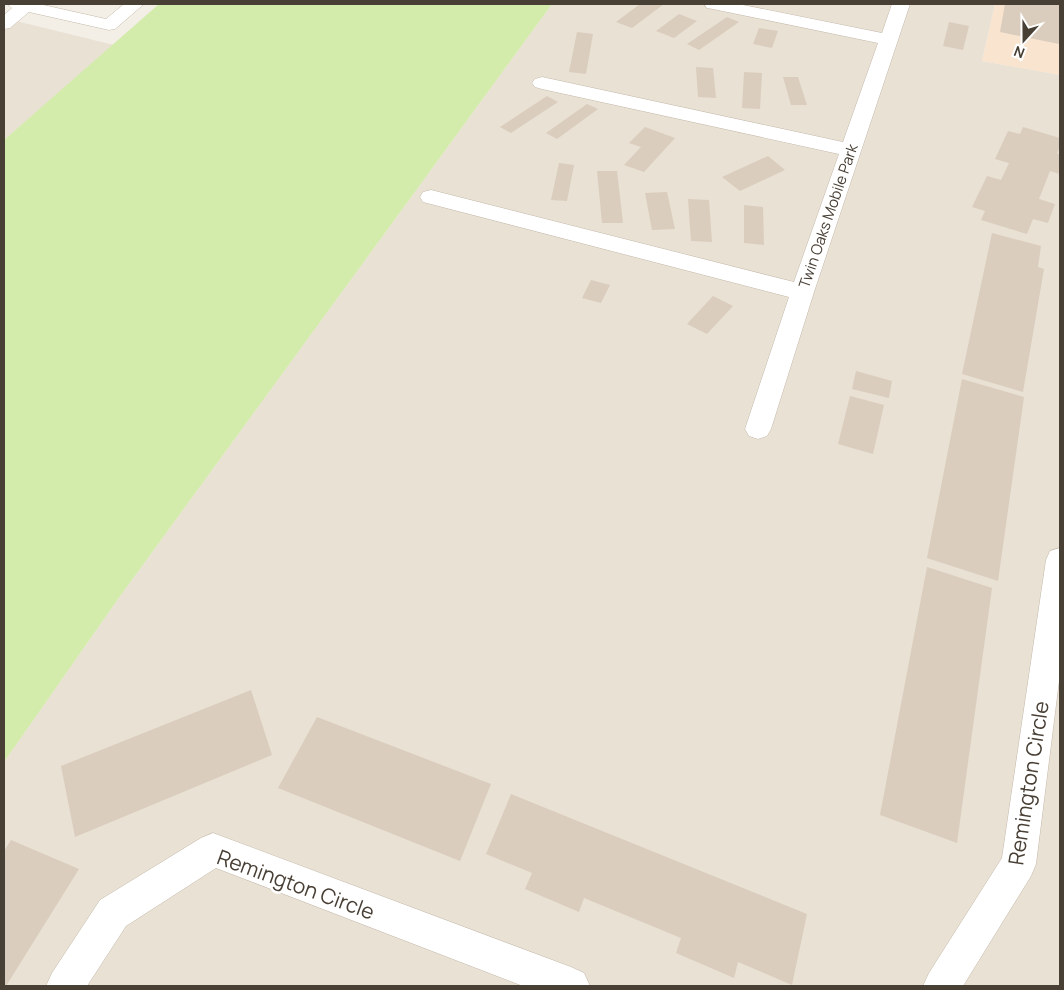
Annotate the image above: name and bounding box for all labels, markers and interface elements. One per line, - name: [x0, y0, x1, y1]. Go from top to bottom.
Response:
- north arrow: [999, 15, 1049, 65]
- text: N: [1011, 42, 1027, 63]
- street label: Twin Oaks Mobile Park: [793, 141, 863, 291]
- street label: Remington Circle: [1001, 699, 1055, 867]
- street label: Remington Circle: [213, 843, 379, 925]

